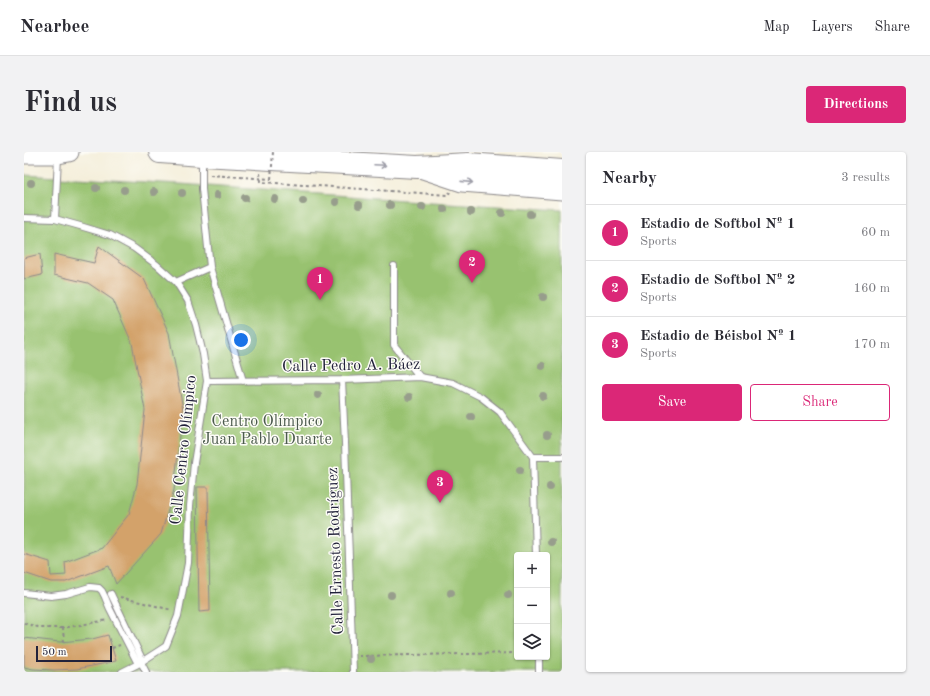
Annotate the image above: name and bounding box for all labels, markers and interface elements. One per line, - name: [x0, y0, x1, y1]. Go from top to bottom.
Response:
- text: Nearbee: [20, 18, 89, 37]
- text: Map: [764, 20, 790, 34]
- text: Layers: [812, 20, 853, 34]
- text: Share: [875, 20, 910, 34]
- button: Directions: [806, 86, 906, 123]
- text: Find us: [24, 90, 117, 118]
- one-way arrow: [373, 161, 386, 168]
- text: Nearby: [602, 170, 657, 187]
- text: 3 results: [841, 171, 890, 184]
- one-way arrow: [460, 179, 473, 186]
- text: Estadio de Softbol Nº 1: [640, 217, 795, 232]
- text: 1: [611, 226, 619, 239]
- text: 60 m: [861, 226, 890, 239]
- text: Sports: [640, 235, 677, 248]
- pin: 2: [459, 250, 485, 283]
- pin: 1: [307, 267, 333, 300]
- text: Estadio de Softbol Nº 2: [640, 273, 795, 288]
- text: 2: [611, 282, 619, 295]
- text: 160 m: [853, 282, 890, 295]
- text: Sports: [640, 291, 677, 304]
- text: Estadio de Béisbol Nº 1: [640, 329, 796, 344]
- your location: [231, 330, 251, 350]
- text: 3: [611, 338, 619, 351]
- text: 170 m: [853, 338, 890, 351]
- text: Sports: [640, 347, 677, 360]
- street label: Calle Pedro A. Báez: [282, 357, 420, 375]
- street label: Calle Centro Olímpico: [168, 374, 200, 526]
- button: Save: [602, 384, 742, 421]
- button: Share: [750, 384, 890, 421]
- park label: Centro Olímpico Juan Pablo Duarte: [202, 414, 332, 448]
- street label: Calle Ernesto Rodríguez: [325, 467, 347, 635]
- pin: 3: [427, 470, 453, 503]
- map controls: [514, 552, 550, 660]
- button: +: [514, 552, 550, 588]
- button: −: [514, 588, 550, 624]
- button: layers: [514, 624, 550, 660]
- scale bar: [36, 644, 112, 663]
- text: 50 m: [42, 647, 67, 658]

